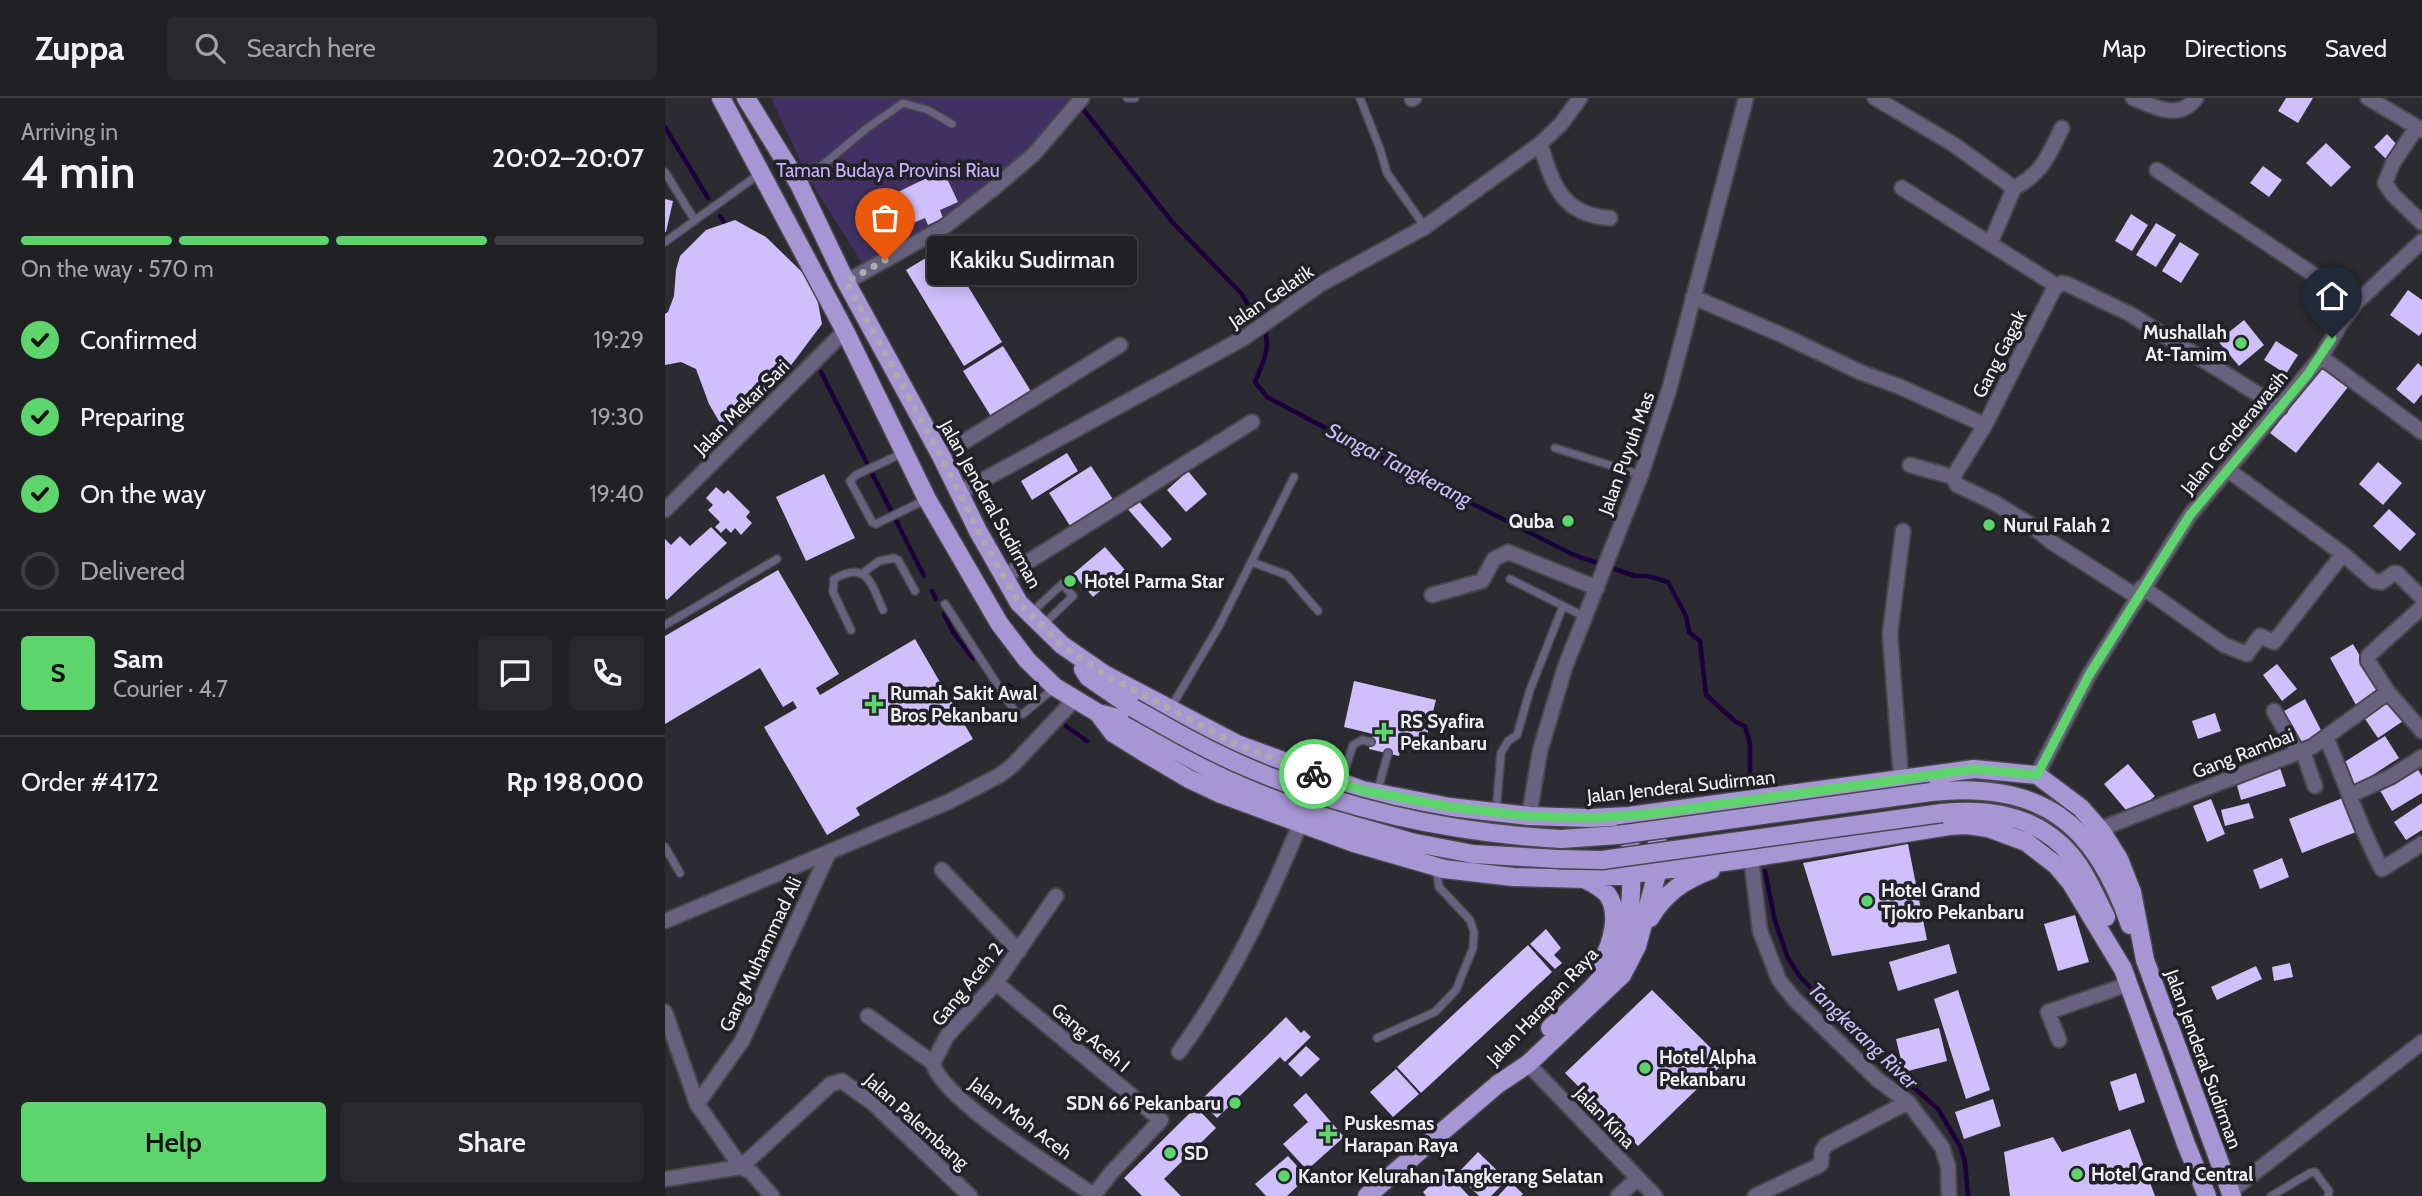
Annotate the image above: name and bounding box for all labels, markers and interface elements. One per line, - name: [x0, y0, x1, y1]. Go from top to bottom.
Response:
- search box: [167, 17, 657, 80]
- text: Zuppa: [35, 28, 125, 68]
- icon: search: [191, 29, 229, 67]
- text: Search here: [247, 32, 376, 64]
- text: Map: [2102, 34, 2146, 63]
- text: Directions: [2184, 34, 2287, 63]
- text: Saved: [2325, 34, 2387, 63]
- text: Arriving in: [21, 118, 118, 146]
- text: 20:02–20:07: [492, 142, 644, 174]
- text: 4 min: [21, 144, 135, 200]
- park label: Taman Budaya Provinsi Riau: [776, 159, 1000, 182]
- pin: [855, 188, 915, 260]
- icon: bag: [866, 199, 904, 237]
- callout: Kakiku Sudirman: [927, 236, 1137, 284]
- text: Kakiku Sudirman: [949, 246, 1115, 274]
- text: On the way · 570 m: [21, 255, 214, 283]
- street label: Jalan Gelatik: [1224, 259, 1318, 334]
- pin: [2302, 266, 2362, 338]
- icon: home: [2313, 277, 2351, 315]
- street label: Gang Gagak: [1968, 306, 2032, 402]
- icon: check: [21, 321, 59, 359]
- place label: Mushallah At-Tamim: [2143, 321, 2227, 366]
- text: Confirmed: [80, 324, 197, 356]
- text: 19:29: [594, 326, 644, 354]
- marker: Mushallah At-Tamim: [2233, 335, 2249, 351]
- street label: Jalan Mekar Sari: [688, 355, 794, 460]
- street label: Jalan Cenderawasih: [2175, 366, 2293, 500]
- street label: Jalan Puyuh Mas: [1593, 388, 1659, 519]
- icon: check: [21, 398, 59, 436]
- text: Preparing: [80, 401, 184, 433]
- text: 19:30: [590, 403, 644, 431]
- street label: Jalan Jenderal Sudirman: [934, 415, 1046, 593]
- water label: Sungai Tangkerang: [1322, 417, 1477, 513]
- icon: check: [21, 475, 59, 513]
- text: On the way: [80, 478, 206, 510]
- text: 19:40: [589, 480, 644, 508]
- place label: Quba: [1509, 510, 1555, 533]
- marker: Quba: [1560, 513, 1576, 529]
- place label: Nurul Falah 2: [2003, 514, 2111, 537]
- marker: Nurul Falah 2: [1981, 517, 1997, 533]
- text: Delivered: [80, 555, 185, 587]
- place label: Hotel Parma Star: [1084, 570, 1225, 593]
- marker: Hotel Parma Star: [1062, 573, 1078, 589]
- button: chat: [478, 636, 552, 710]
- button: phone: [570, 636, 644, 710]
- text: Sam: [113, 643, 164, 675]
- text: S: [50, 657, 66, 689]
- text: Courier · 4.7: [113, 675, 228, 703]
- place label: Rumah Sakit Awal Bros Pekanbaru: [890, 682, 1037, 727]
- marker: Rumah Sakit Awal Bros Pekanbaru: [864, 694, 884, 714]
- place label: RS Syafira Pekanbaru: [1400, 710, 1487, 755]
- marker: RS Syafira Pekanbaru: [1374, 722, 1394, 742]
- street label: Gang Rambai: [2189, 724, 2297, 783]
- courier: [1279, 739, 1349, 809]
- icon: bike: [1295, 755, 1333, 793]
- street label: Jalan Jenderal Sudirman: [1585, 765, 1776, 808]
- text: Order #4172: [21, 766, 159, 798]
- text: Rp 198,000: [506, 766, 644, 798]
- street label: Gang Muhammad Ali: [714, 873, 806, 1035]
- place label: Hotel Grand Tjokro Pekanbaru: [1881, 879, 2024, 924]
- marker: Hotel Grand Tjokro Pekanbaru: [1859, 893, 1875, 909]
- street label: Gang Aceh 2: [927, 938, 1008, 1031]
- street label: Jalan Harapan Raya: [1481, 943, 1603, 1071]
- street label: Jalan Jenderal Sudirman: [2160, 965, 2247, 1152]
- water label: Tangkerang River: [1803, 977, 1925, 1095]
- street label: Gang Aceh I: [1047, 998, 1135, 1077]
- place label: Hotel Alpha Pekanbaru: [1659, 1046, 1757, 1091]
- marker: Hotel Alpha Pekanbaru: [1637, 1060, 1653, 1076]
- street label: Jalan Palembang: [859, 1068, 974, 1175]
- street label: Jalan Moh Aceh: [964, 1072, 1077, 1164]
- street label: Jalan Kina: [1569, 1081, 1640, 1153]
- place label: SDN 66 Pekanbaru: [1066, 1092, 1221, 1115]
- marker: SDN 66 Pekanbaru: [1227, 1095, 1243, 1111]
- button: Help: [21, 1102, 326, 1182]
- button: Share: [340, 1102, 644, 1182]
- place label: Puskesmas Harapan Raya: [1344, 1112, 1459, 1157]
- marker: Puskesmas Harapan Raya: [1318, 1124, 1338, 1144]
- place label: SD: [1184, 1142, 1209, 1165]
- marker: SD: [1162, 1145, 1178, 1161]
- place label: Hotel Grand Central: [2091, 1163, 2253, 1186]
- place label: Kantor Kelurahan Tangkerang Selatan: [1298, 1165, 1603, 1188]
- marker: Hotel Grand Central: [2069, 1166, 2085, 1182]
- marker: Kantor Kelurahan Tangkerang Selatan: [1276, 1168, 1292, 1184]

